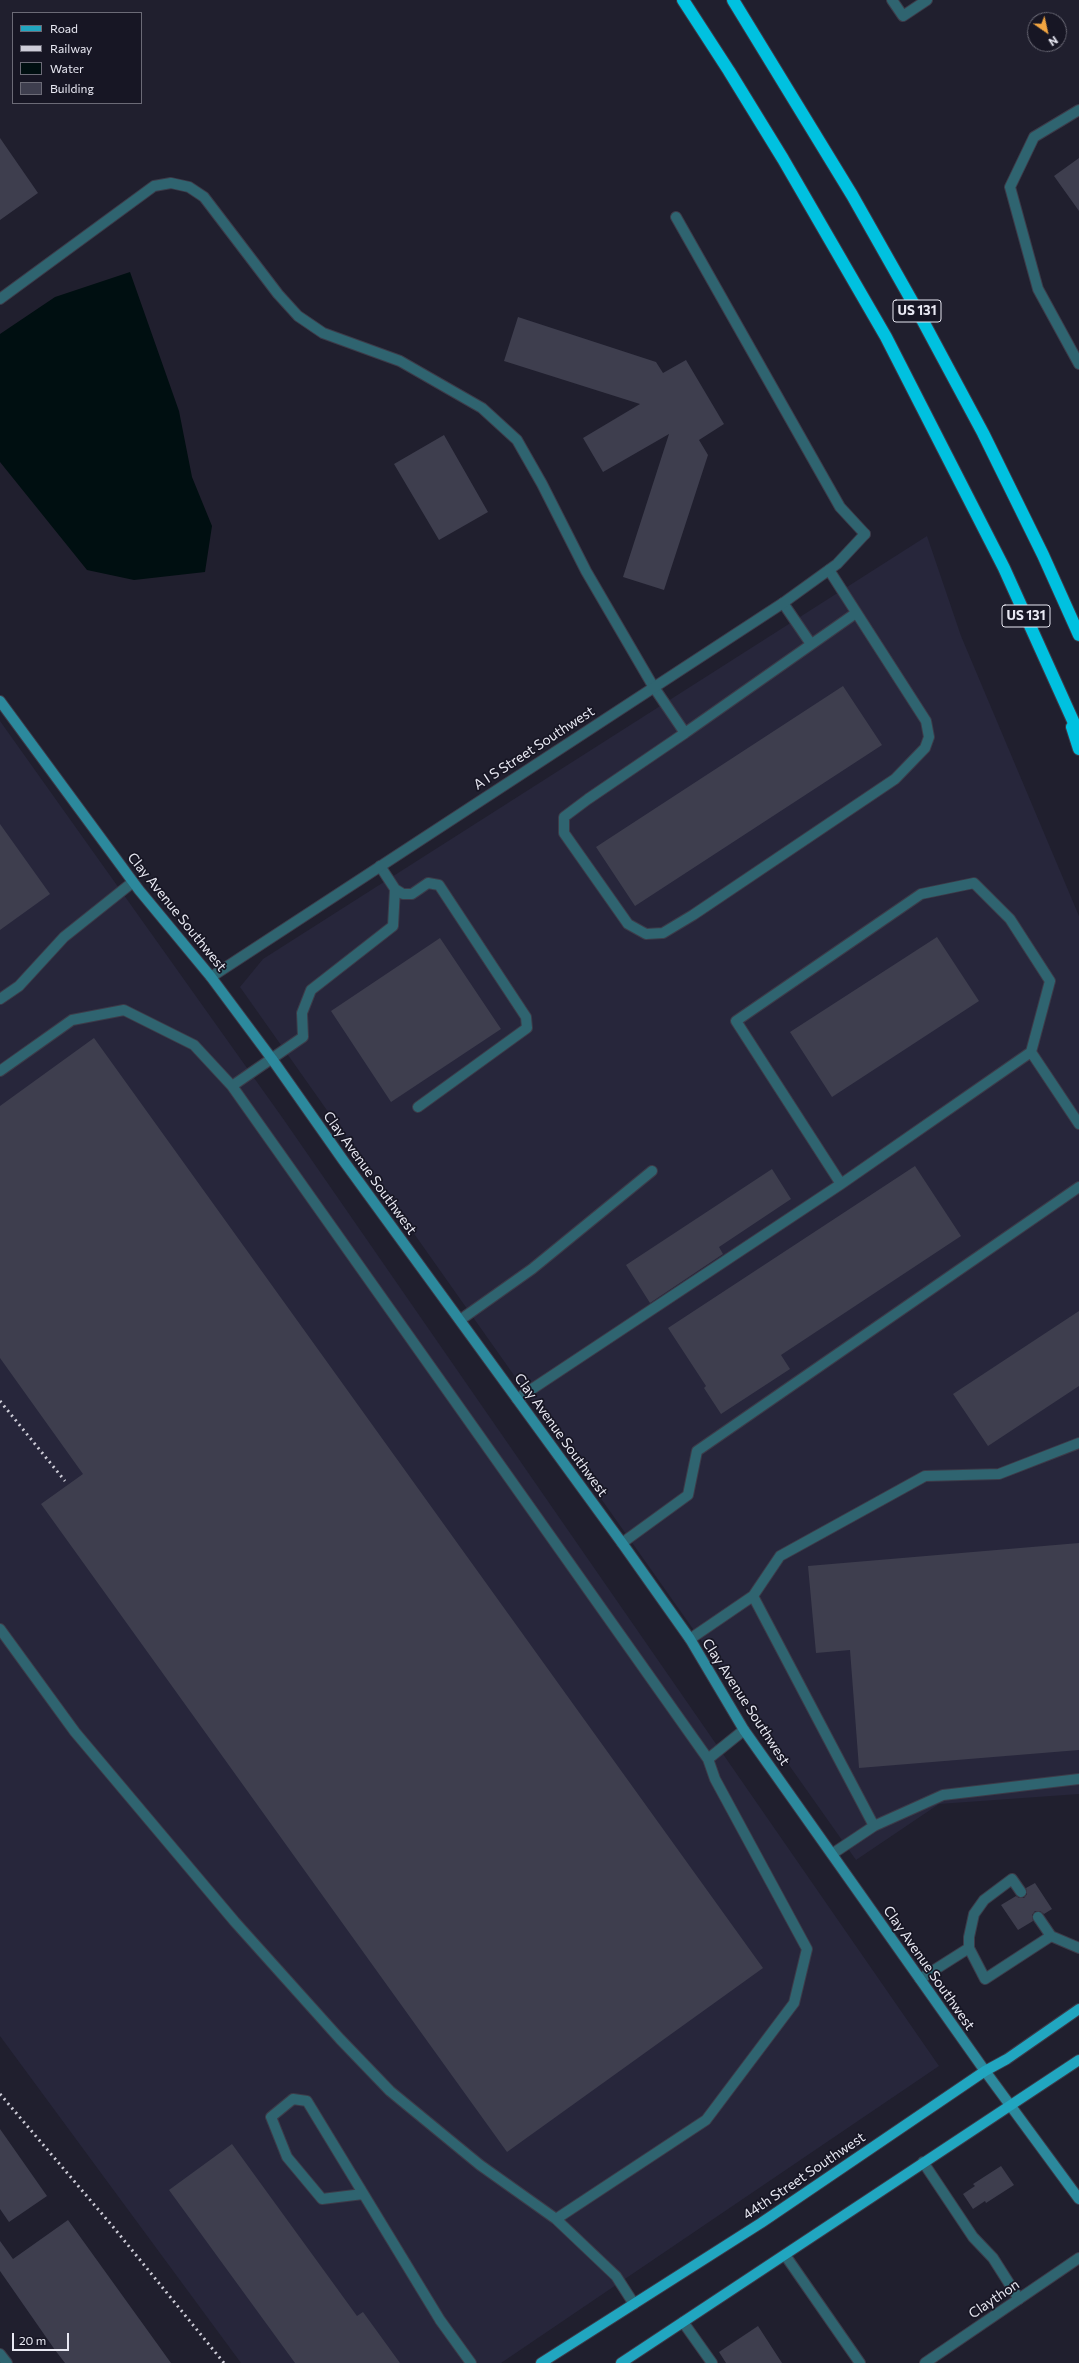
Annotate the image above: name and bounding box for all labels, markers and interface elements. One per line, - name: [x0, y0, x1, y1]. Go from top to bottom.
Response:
- legend: [12, 12, 142, 104]
- north arrow: [1027, 12, 1067, 52]
- text: Road: [50, 21, 78, 35]
- text: N: [1046, 34, 1060, 49]
- text: Railway: [50, 41, 92, 55]
- text: Water: [50, 61, 84, 75]
- text: Building: [50, 81, 94, 95]
- road number: US 131: [893, 300, 941, 322]
- road number: US 131: [1002, 605, 1050, 627]
- street label: A I S Street Southwest: [471, 703, 597, 793]
- street label: Clay Avenue Southwest: [124, 849, 230, 975]
- street label: Clay Avenue Southwest: [320, 1108, 420, 1238]
- street label: Clay Avenue Southwest: [511, 1370, 611, 1500]
- street label: Clay Avenue Southwest: [699, 1635, 793, 1769]
- street label: Clay Avenue Southwest: [880, 1903, 978, 2033]
- street label: 44th Street Southwest: [740, 2129, 868, 2223]
- street label: Claython: [965, 2276, 1023, 2322]
- scale bar: [14, 2325, 71, 2351]
- text: 20 m: [19, 2333, 46, 2347]

